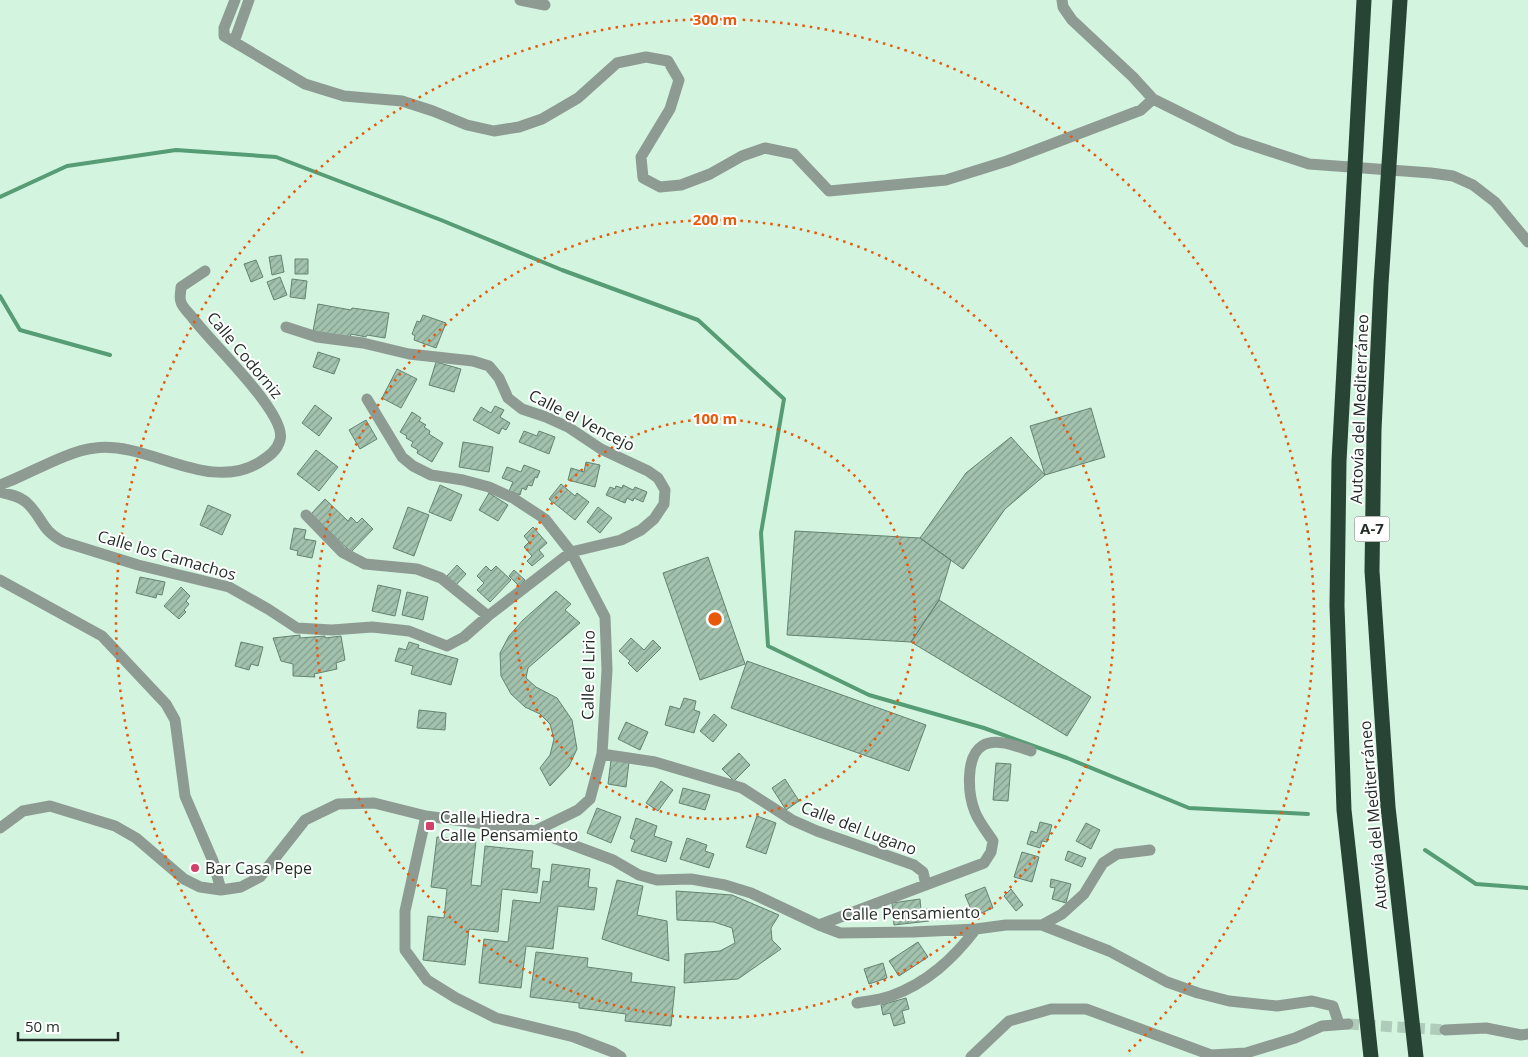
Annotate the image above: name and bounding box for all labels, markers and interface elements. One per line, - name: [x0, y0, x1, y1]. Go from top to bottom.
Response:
- text: 300 m: [693, 9, 737, 29]
- text: 200 m: [693, 209, 737, 229]
- street label: Calle Codorniz: [202, 307, 288, 403]
- street label: Autovía del Mediterráneo: [1345, 314, 1373, 504]
- street label: Calle el Vencejo: [525, 384, 639, 456]
- text: 100 m: [693, 408, 737, 428]
- road number: A-7: [1354, 516, 1390, 542]
- street label: Calle los Camachos: [95, 525, 239, 585]
- centre of rings: [706, 610, 724, 628]
- street label: Calle el Lirio: [576, 630, 600, 720]
- street label: Autovía del Mediterráneo: [1354, 720, 1392, 910]
- street label: Calle del Lugano: [798, 796, 920, 860]
- place label: Calle Hiedra - Calle Pensamiento: [440, 806, 578, 846]
- marker: Calle Hiedra - Calle Pensamiento: [424, 820, 436, 832]
- place label: Bar Casa Pepe: [205, 857, 312, 879]
- marker: Bar Casa Pepe: [189, 862, 201, 874]
- street label: Calle Pensamiento: [842, 901, 980, 925]
- scale bar: [18, 1010, 118, 1042]
- text: 50 m: [25, 1016, 60, 1036]

